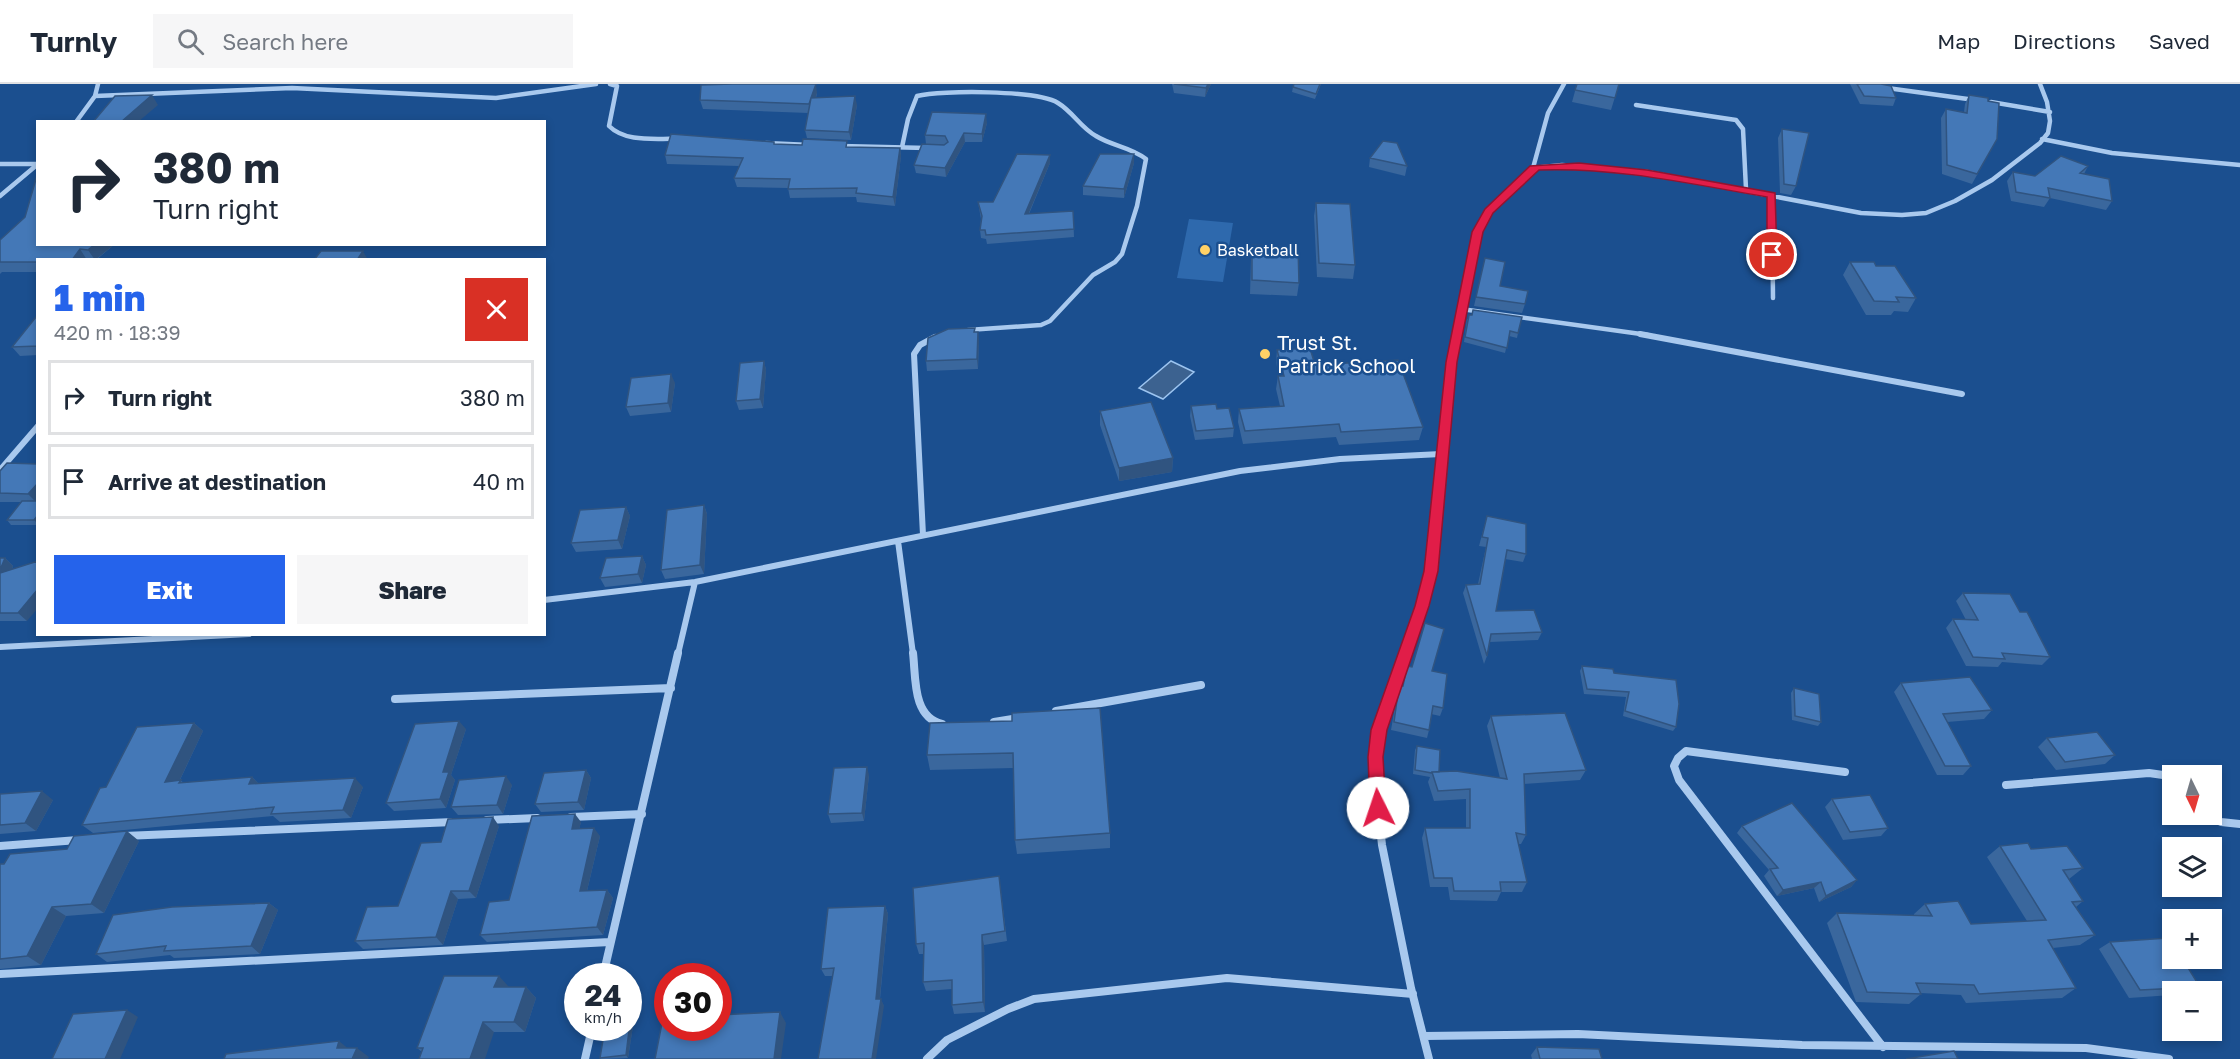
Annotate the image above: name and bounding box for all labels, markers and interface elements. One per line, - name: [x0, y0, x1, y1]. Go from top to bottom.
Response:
- search box: [153, 14, 573, 68]
- text: Turnly: [30, 25, 117, 58]
- icon: search: [174, 25, 207, 58]
- text: Search here: [222, 28, 348, 55]
- text: Map: [1937, 28, 1980, 54]
- text: Directions: [2013, 28, 2116, 54]
- text: Saved: [2149, 28, 2210, 54]
- text: 380 m: [153, 142, 280, 192]
- icon: right: [54, 144, 132, 222]
- text: Turn right: [153, 193, 279, 225]
- pin: [1746, 229, 1797, 280]
- icon: arrive: [1755, 238, 1788, 271]
- place label: Basketball: [1217, 240, 1299, 260]
- marker: Basketball: [1198, 243, 1212, 257]
- text: 1 min: [54, 276, 145, 319]
- button: close: [465, 278, 528, 341]
- text: 420 m · 18:39: [54, 320, 181, 344]
- place label: Trust St. Patrick School: [1277, 330, 1416, 377]
- marker: Trust St. Patrick School: [1258, 347, 1272, 361]
- icon: right: [57, 381, 90, 414]
- text: Turn right: [108, 384, 212, 411]
- text: 380 m: [460, 384, 525, 411]
- icon: arrive: [57, 465, 90, 498]
- text: Arrive at destination: [108, 468, 326, 495]
- text: 40 m: [473, 468, 525, 495]
- button: Exit: [54, 555, 285, 624]
- button: Share: [297, 555, 528, 624]
- north arrow: [2162, 765, 2222, 825]
- map controls: [2162, 765, 2222, 1041]
- position arrow: [1346, 776, 1410, 840]
- button: layers: [2162, 837, 2222, 897]
- button: +: [2162, 909, 2222, 969]
- speed limit sign: 30: [654, 963, 732, 1041]
- text: 24: [584, 977, 622, 1013]
- button: −: [2162, 981, 2222, 1041]
- text: km/h: [584, 1008, 622, 1026]

